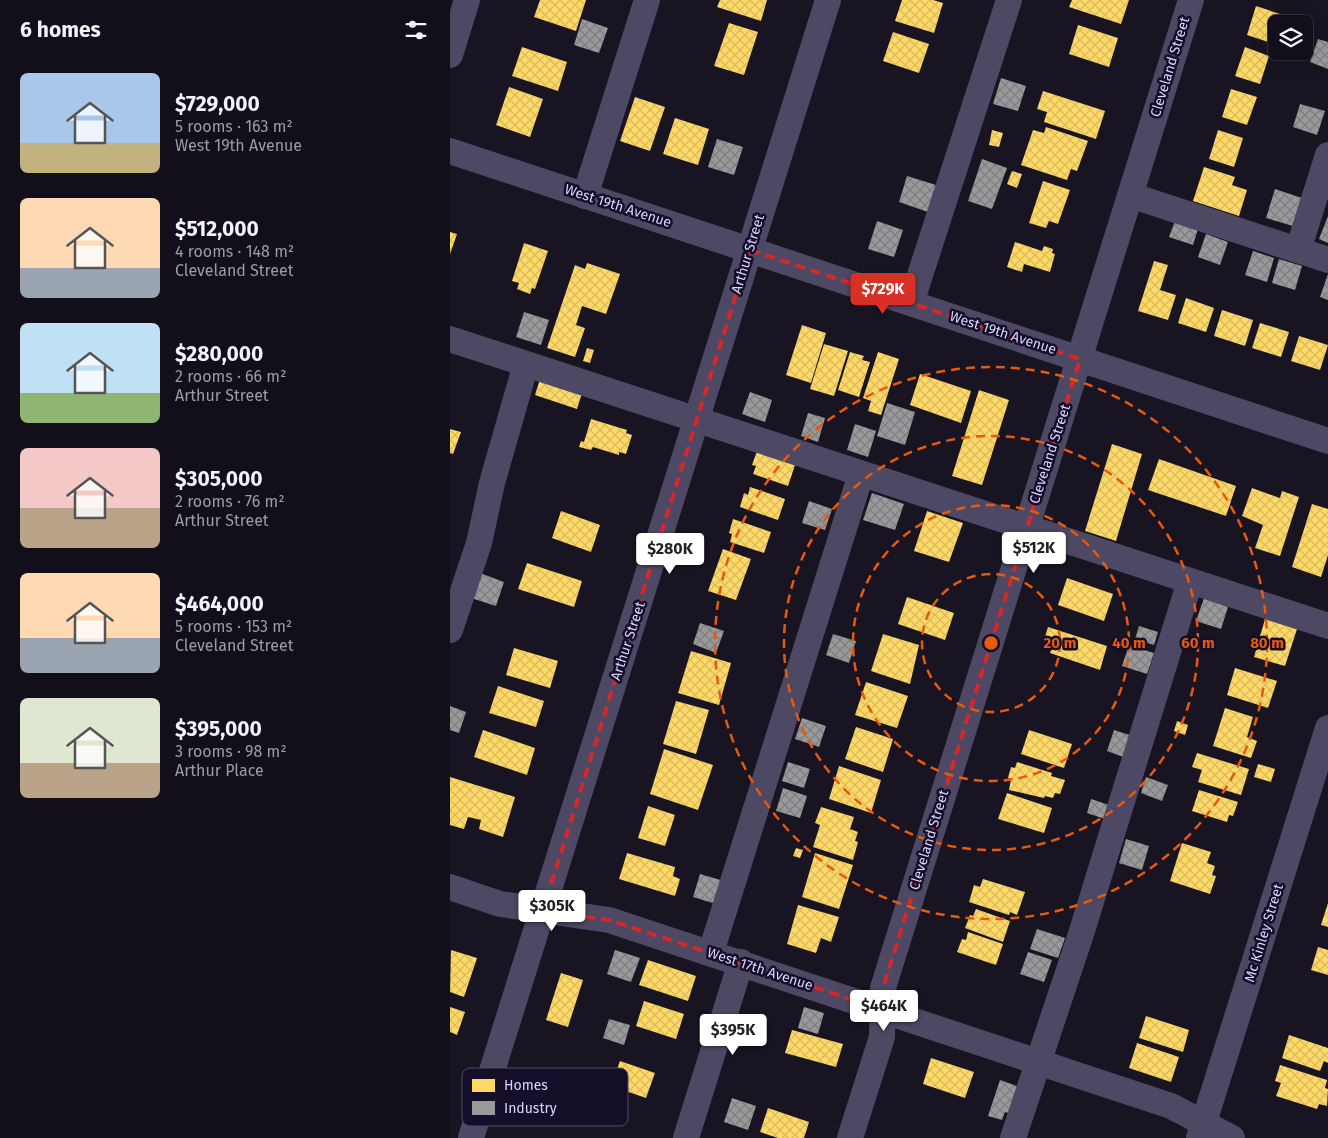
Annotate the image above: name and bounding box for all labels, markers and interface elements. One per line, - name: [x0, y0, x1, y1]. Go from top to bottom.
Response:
- street label: Cleveland Street: [1147, 14, 1194, 119]
- map controls: [1268, 15, 1313, 60]
- button: layers: [1268, 15, 1313, 60]
- icon: filters: [402, 16, 430, 44]
- text: 6 homes: [20, 17, 101, 43]
- text: $729,000: [175, 91, 260, 117]
- icon: home: [60, 93, 120, 153]
- text: 5 rooms · 163 m²: [175, 117, 293, 136]
- text: West 19th Avenue: [175, 136, 302, 155]
- street label: West 19th Avenue: [562, 181, 674, 231]
- street label: Arthur Street: [728, 211, 768, 296]
- text: $512,000: [175, 216, 259, 242]
- icon: home: [60, 218, 120, 278]
- text: 4 rooms · 148 m²: [175, 242, 294, 261]
- text: Cleveland Street: [175, 261, 294, 280]
- pin: $729K: [848, 272, 918, 315]
- text: $729K: [861, 279, 905, 298]
- street label: West 19th Avenue: [947, 308, 1059, 358]
- text: $280,000: [175, 341, 263, 367]
- icon: home: [60, 343, 120, 403]
- text: 2 rooms · 66 m²: [175, 367, 286, 386]
- text: Arthur Street: [175, 386, 269, 405]
- street label: Cleveland Street: [1026, 401, 1074, 506]
- text: $305,000: [175, 466, 263, 492]
- icon: home: [60, 468, 120, 528]
- text: 2 rooms · 76 m²: [175, 492, 285, 511]
- text: Arthur Street: [175, 511, 269, 530]
- pin: $280K: [635, 532, 705, 575]
- pin: $512K: [999, 532, 1069, 574]
- text: $512K: [1013, 538, 1055, 557]
- text: $280K: [647, 539, 693, 558]
- text: $464,000: [175, 591, 264, 617]
- icon: home: [60, 593, 120, 653]
- street label: Arthur Street: [607, 599, 649, 683]
- text: 5 rooms · 153 m²: [175, 617, 292, 636]
- centre of rings: [982, 634, 1000, 652]
- text: 20 m: [1044, 634, 1076, 652]
- text: 40 m: [1112, 634, 1146, 652]
- text: 60 m: [1181, 634, 1215, 652]
- text: 80 m: [1250, 634, 1284, 652]
- text: Cleveland Street: [175, 636, 294, 655]
- text: $395,000: [175, 716, 262, 742]
- icon: home: [60, 718, 120, 778]
- text: 3 rooms · 98 m²: [175, 742, 287, 761]
- text: Arthur Place: [175, 761, 264, 780]
- street label: Cleveland Street: [906, 787, 953, 892]
- street label: Mc Kinley Street: [1241, 881, 1287, 984]
- pin: $305K: [517, 890, 587, 932]
- text: $305K: [529, 896, 575, 915]
- street label: West 17th Avenue: [705, 944, 815, 994]
- pin: $464K: [849, 990, 919, 1032]
- text: $464K: [861, 996, 907, 1015]
- pin: $395K: [698, 1014, 768, 1056]
- text: $395K: [711, 1020, 755, 1039]
- legend: [462, 1068, 628, 1126]
- text: Homes: [504, 1077, 548, 1094]
- text: Industry: [504, 1100, 557, 1117]

